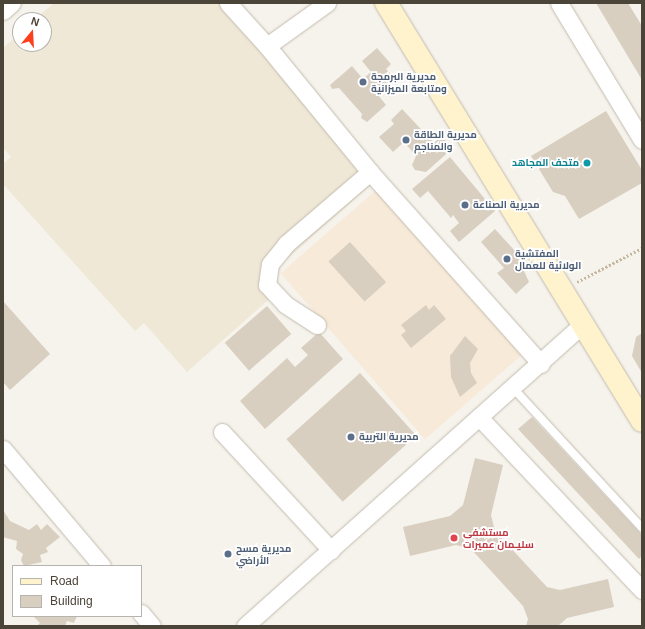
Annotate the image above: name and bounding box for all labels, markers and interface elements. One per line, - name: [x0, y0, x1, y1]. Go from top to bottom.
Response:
- north arrow: [12, 12, 52, 52]
- text: N: [30, 15, 41, 28]
- place label: مديرية البرمجة ومتابعة الميزانية: [371, 70, 447, 94]
- marker: مديرية البرمجة ومتابعة الميزانية: [358, 77, 368, 87]
- place label: مديرية الطاقة والمناجم: [414, 128, 477, 152]
- marker: مديرية الطاقة والمناجم: [401, 135, 411, 145]
- place label: متحف المجاهد: [512, 157, 579, 169]
- marker: متحف المجاهد: [582, 158, 592, 168]
- place label: مديرية الصناعة: [473, 199, 540, 211]
- marker: مديرية الصناعة: [460, 200, 470, 210]
- place label: المفتشية الولائية للعمال: [515, 247, 581, 270]
- marker: المفتشية الولائية للعمال: [502, 254, 512, 264]
- place label: مديرية التربية: [359, 431, 419, 443]
- marker: مديرية التربية: [346, 432, 356, 442]
- place label: مستشفى سليـمان عميرات: [463, 526, 534, 550]
- marker: مستشفى سليـمان عميرات: [448, 532, 460, 544]
- place label: مديرية مسح الأراضي: [236, 542, 291, 566]
- marker: مديرية مسح الأراضي: [223, 549, 233, 559]
- legend: [12, 565, 142, 617]
- text: Road: [50, 574, 79, 588]
- text: Building: [50, 594, 93, 608]

